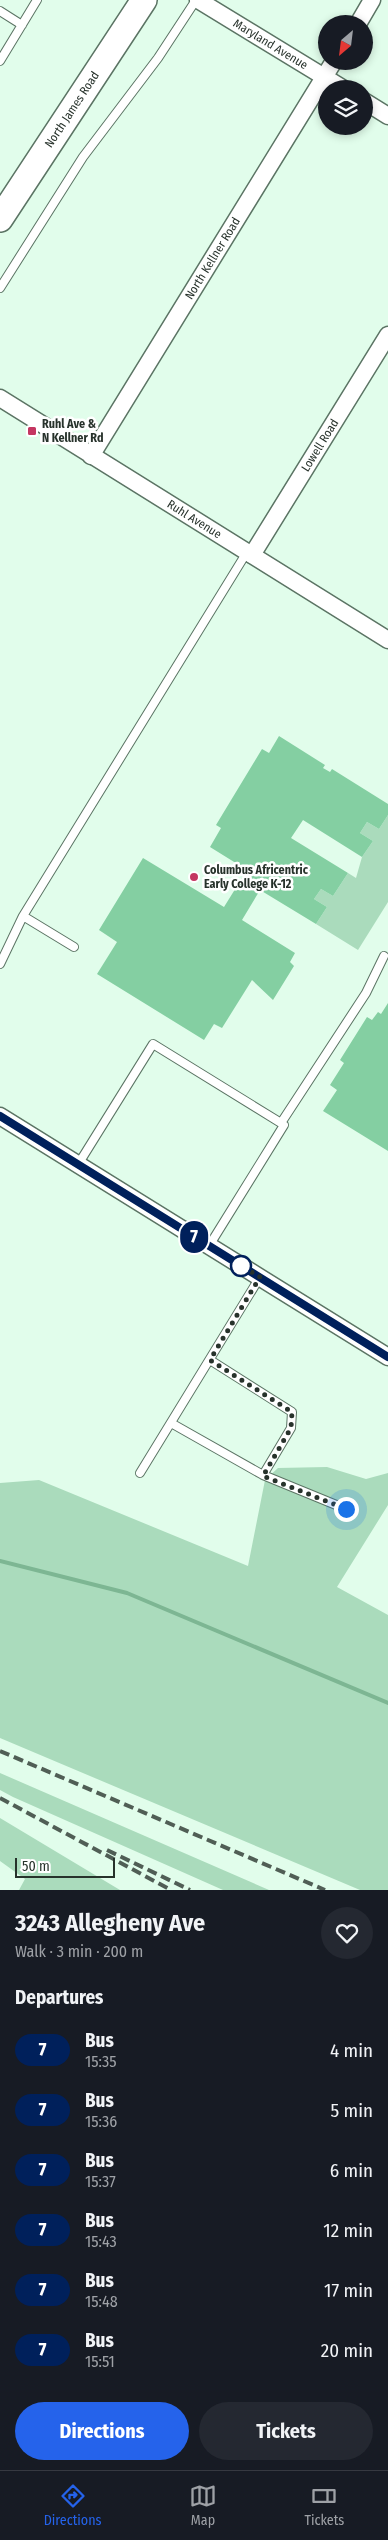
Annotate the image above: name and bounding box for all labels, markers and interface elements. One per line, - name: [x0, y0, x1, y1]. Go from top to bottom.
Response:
- north arrow: [318, 15, 372, 70]
- map controls: [318, 15, 373, 135]
- street label: Maryland Avenue: [231, 16, 310, 72]
- street label: North James Road: [42, 69, 102, 150]
- button: layers: [318, 80, 373, 135]
- street label: North Kellner Road: [182, 215, 243, 302]
- street label: Lowell Road: [298, 416, 341, 474]
- place label: Ruhl Ave & N Kellner Rd: [42, 417, 103, 445]
- marker: Ruhl Ave & N Kellner Rd: [26, 425, 38, 437]
- street label: Ruhl Avenue: [165, 497, 224, 541]
- place label: Columbus Africentric Early College K-12: [204, 863, 309, 891]
- marker: Columbus Africentric Early College K-12: [188, 871, 200, 883]
- line badge: 7: [178, 1221, 210, 1253]
- text: 7: [190, 1226, 198, 1248]
- unlabelled marker: [230, 1255, 252, 1277]
- your location: [334, 1497, 359, 1522]
- scale bar: [15, 1855, 115, 1878]
- text: 50 m: [22, 1858, 50, 1875]
- button: heart: [321, 1907, 373, 1959]
- text: 3243 Allegheny Ave: [15, 1909, 205, 1937]
- text: Walk · 3 min · 200 m: [15, 1942, 143, 1961]
- text: Departures: [15, 1986, 103, 2009]
- text: Bus: [85, 2029, 114, 2052]
- text: 7: [39, 2039, 46, 2061]
- text: 4 min: [330, 2039, 373, 2062]
- text: 15:35: [85, 2052, 117, 2071]
- text: Bus: [85, 2089, 114, 2112]
- text: 7: [39, 2099, 46, 2121]
- text: 5 min: [330, 2099, 373, 2122]
- text: 15:36: [85, 2112, 117, 2131]
- text: Bus: [85, 2149, 114, 2172]
- text: 7: [39, 2159, 46, 2181]
- text: 6 min: [330, 2159, 373, 2182]
- text: 15:37: [85, 2172, 116, 2191]
- text: Bus: [85, 2209, 114, 2232]
- text: 7: [39, 2219, 46, 2241]
- text: 12 min: [323, 2219, 373, 2242]
- text: 15:43: [85, 2232, 117, 2251]
- text: Bus: [85, 2269, 114, 2292]
- text: 7: [39, 2279, 46, 2301]
- text: 17 min: [324, 2279, 373, 2302]
- text: 15:48: [85, 2292, 118, 2311]
- text: Bus: [85, 2329, 114, 2352]
- text: 7: [39, 2339, 46, 2361]
- text: 20 min: [321, 2339, 373, 2362]
- text: 15:51: [85, 2352, 115, 2371]
- button: Directions: [15, 2402, 189, 2460]
- button: Tickets: [199, 2402, 373, 2460]
- tab: Directions: [44, 2482, 102, 2529]
- tab: Map: [189, 2482, 217, 2529]
- tab: Tickets: [304, 2482, 344, 2529]

